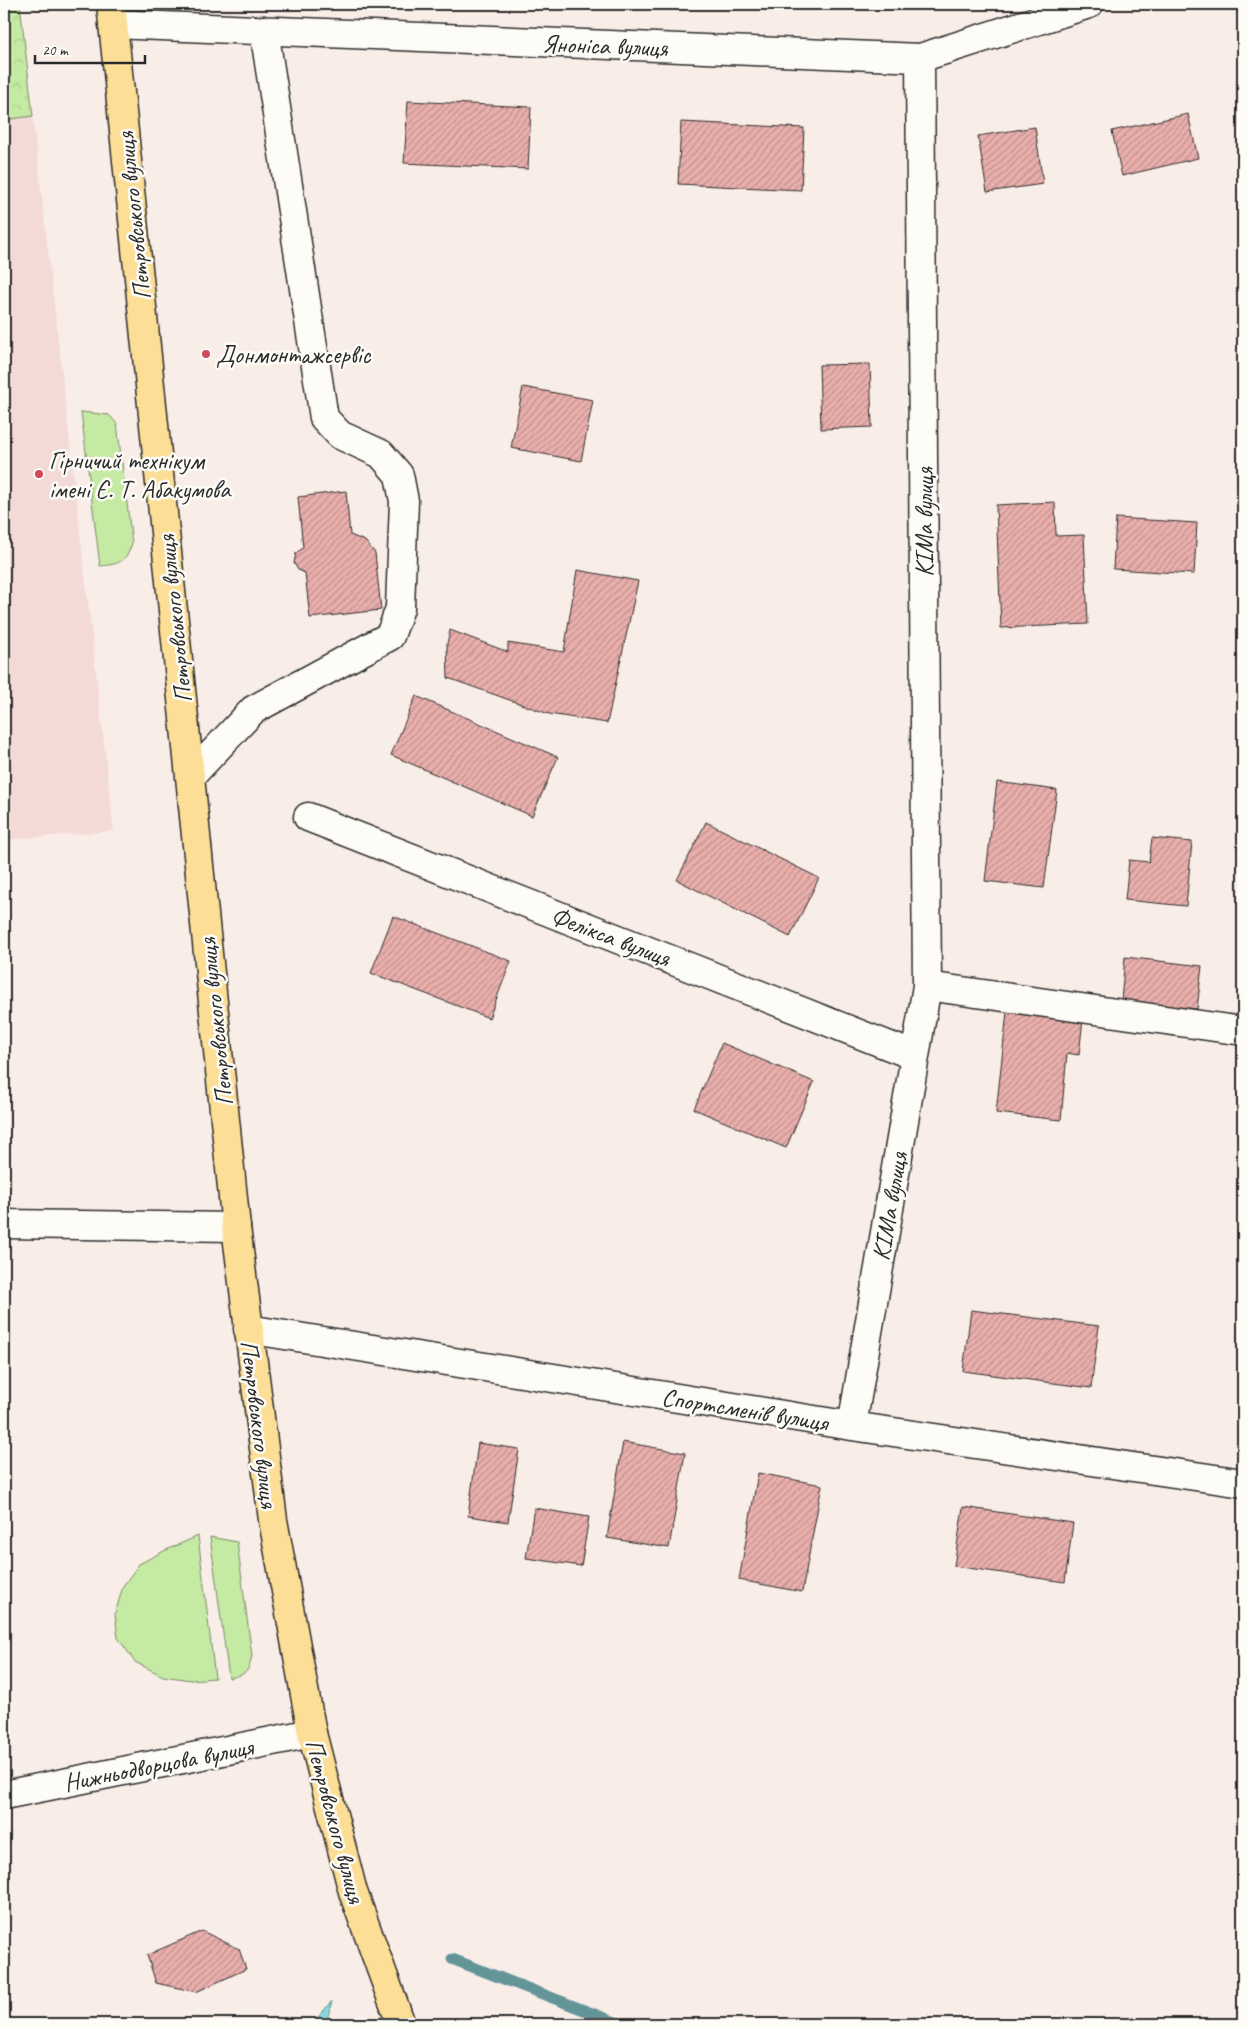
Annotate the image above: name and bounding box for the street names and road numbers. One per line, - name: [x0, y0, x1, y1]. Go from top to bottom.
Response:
- street label: Яноніса вулиця: [542, 28, 669, 64]
- street label: Петровського вулиця: [109, 129, 159, 302]
- street label: КІМа вулиця: [909, 466, 941, 577]
- street label: Петровського вулиця: [150, 532, 200, 705]
- street label: Фелікса вулиця: [546, 900, 676, 975]
- street label: Петровського вулиця: [191, 935, 241, 1108]
- street label: КІМа вулиця: [865, 1148, 915, 1263]
- street label: Петровського вулиця: [233, 1338, 285, 1511]
- street label: Спортсменів вулиця: [660, 1381, 833, 1439]
- street label: Нижньодворцова вулиця: [61, 1731, 257, 1799]
- street label: Петровського вулиця: [298, 1736, 373, 1908]

